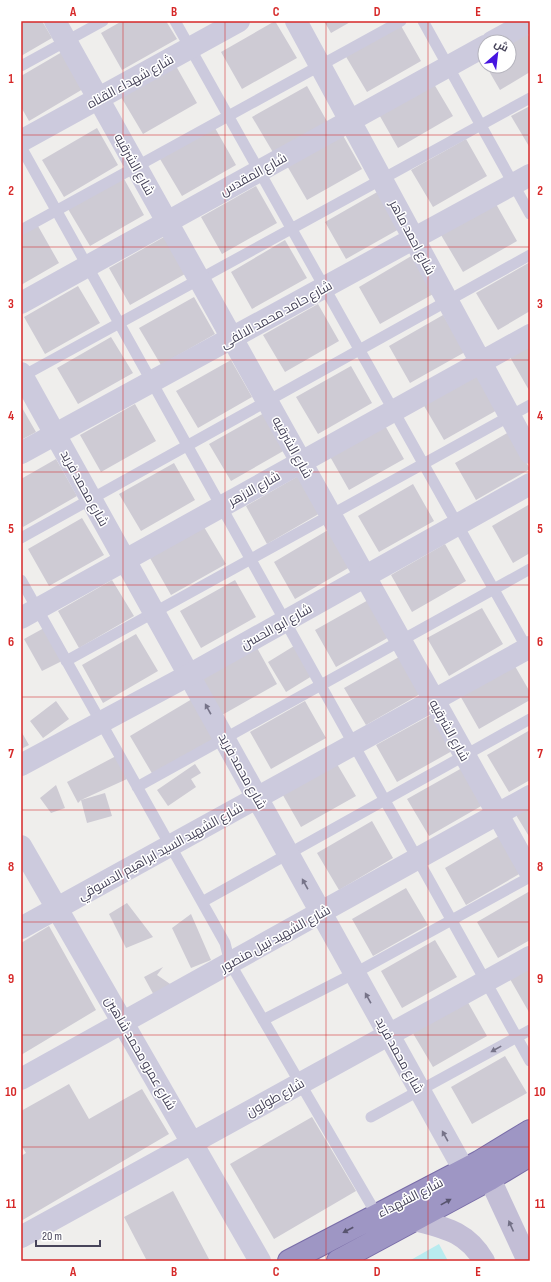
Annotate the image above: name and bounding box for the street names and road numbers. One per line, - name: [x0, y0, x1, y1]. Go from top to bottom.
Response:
- street label: شارع شهداء القناه: [84, 51, 177, 112]
- street label: شارع الشرقيه: [111, 131, 158, 198]
- street label: شارع المقدس: [217, 150, 290, 200]
- street label: شارع احمد ماهر: [385, 197, 438, 278]
- street label: شارع حامد محمد الالفى: [218, 278, 335, 352]
- street label: شارع الشرقيه: [269, 414, 316, 481]
- street label: شارع محمد فريد: [57, 448, 112, 529]
- street label: شارع الازهر: [225, 468, 283, 510]
- street label: شارع ابو الحسن: [238, 601, 315, 653]
- street label: شارع الشرقيه: [426, 697, 473, 764]
- street label: شارع محمد فريد: [215, 731, 270, 812]
- street label: شارع الشهيد السيد ابراهيم الدسوقي: [75, 800, 247, 906]
- street label: شارع الشهيد نبيل منصور: [217, 902, 333, 976]
- street label: شارع عمرو محمد شاهين: [101, 994, 179, 1113]
- street label: شارع محمد فريد: [372, 1015, 427, 1096]
- street label: شارع طولون: [244, 1075, 307, 1120]
- street label: شارع الشهداء: [375, 1175, 446, 1221]

